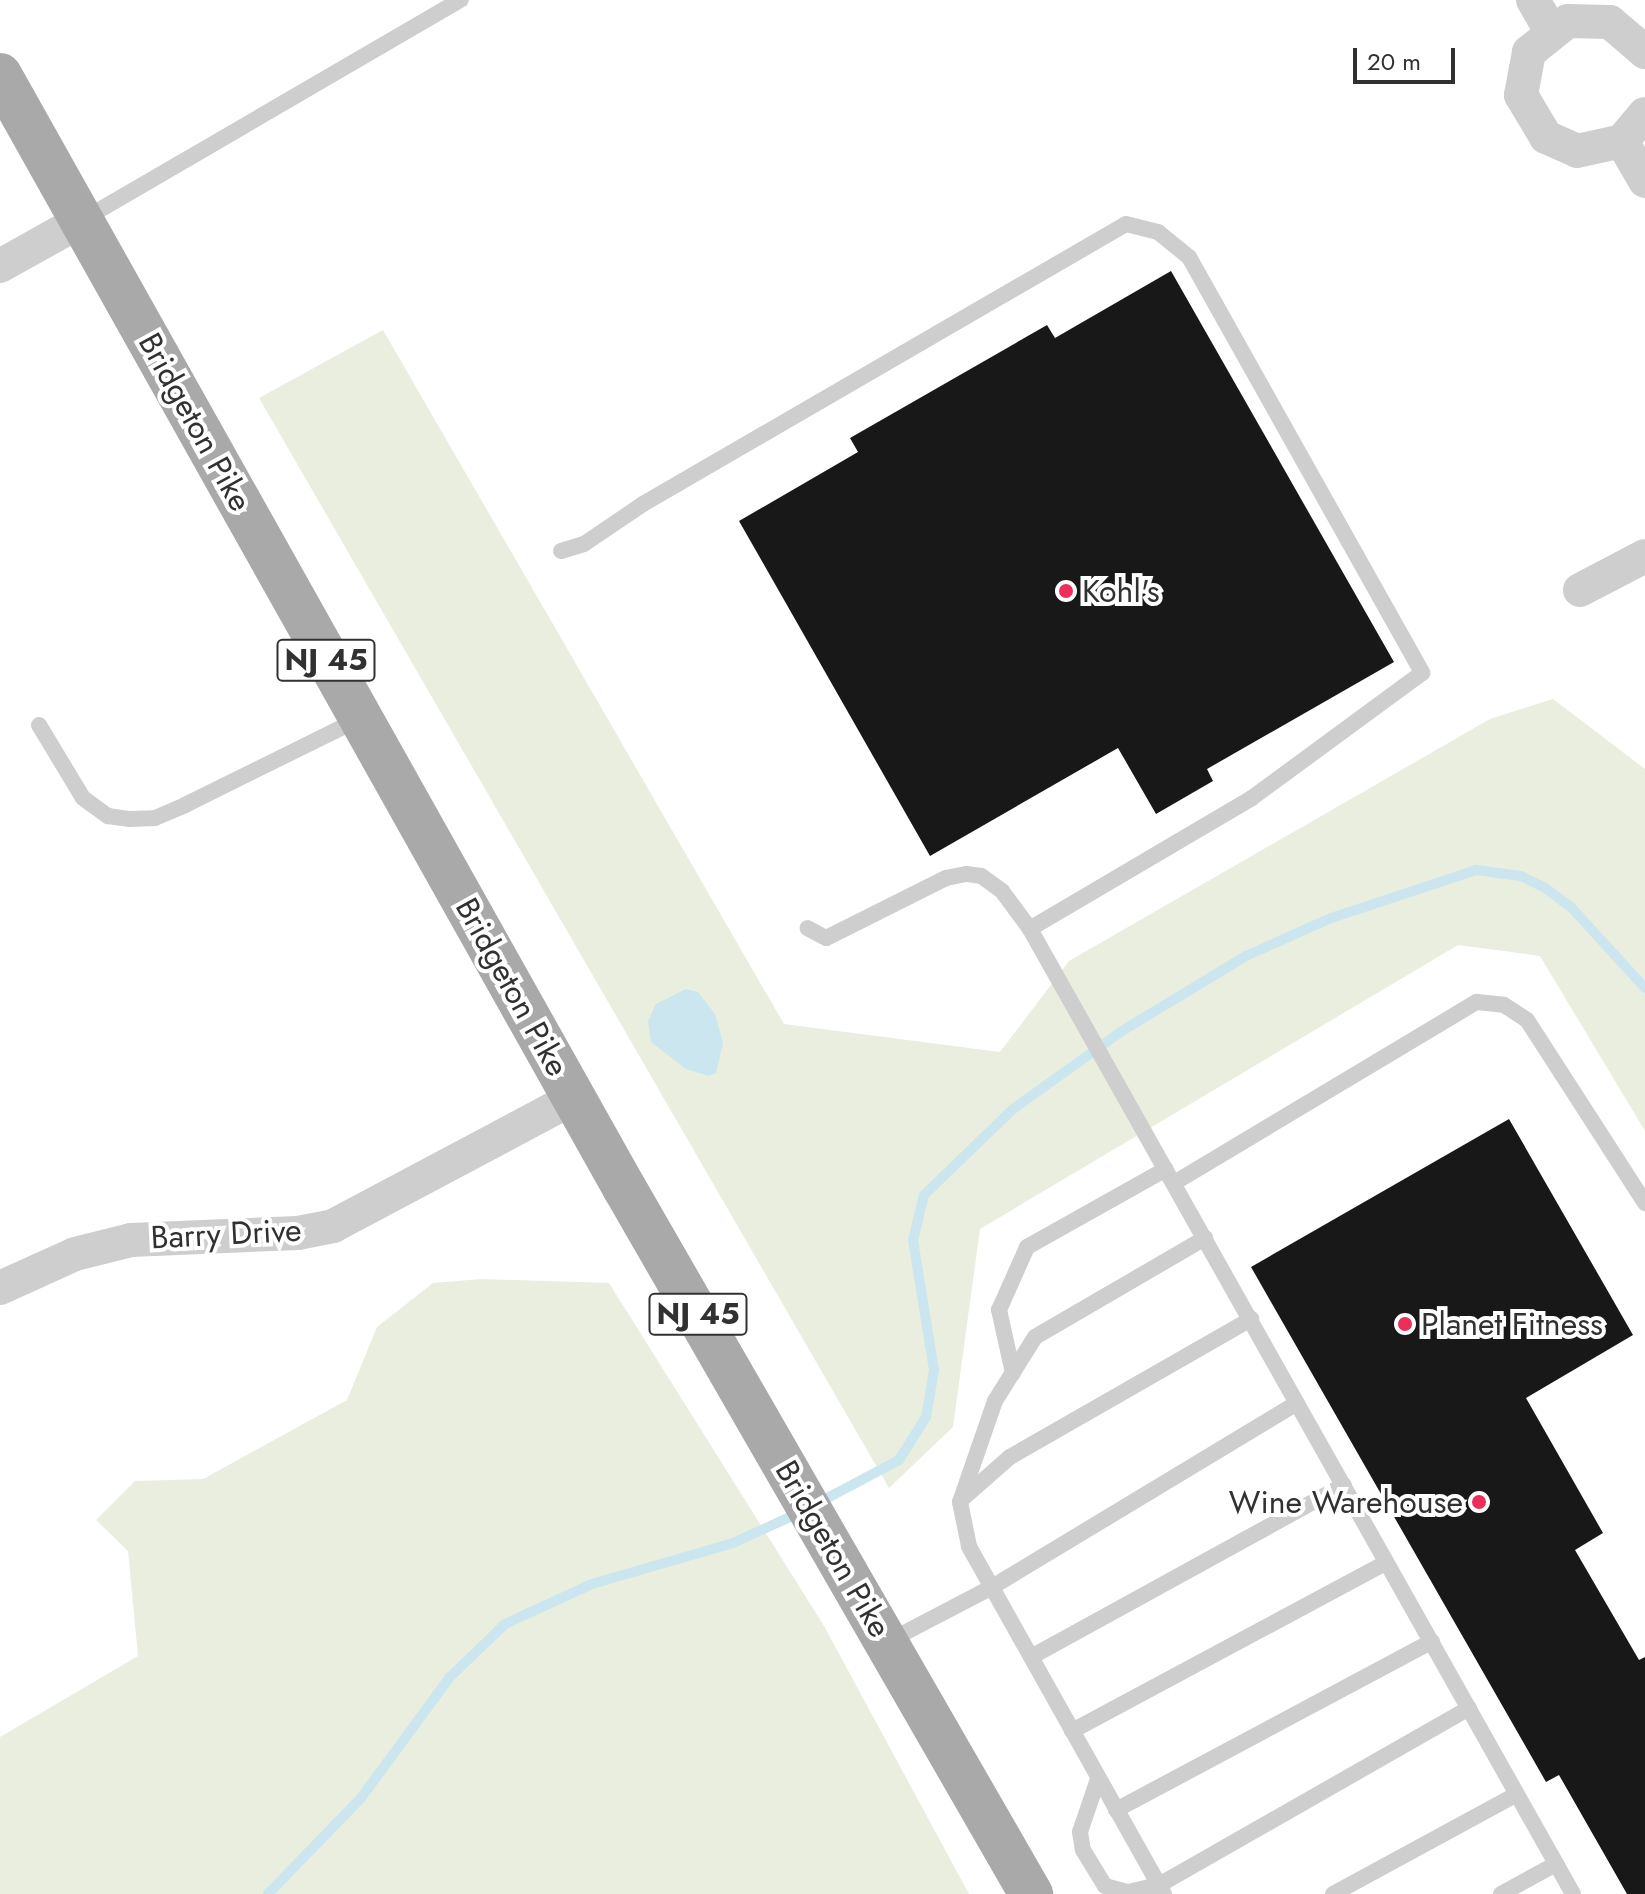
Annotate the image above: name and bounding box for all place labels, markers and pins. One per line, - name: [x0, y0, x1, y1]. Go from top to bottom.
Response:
- place label: Kohl's: [1082, 572, 1160, 610]
- marker: Kohl's: [1057, 582, 1075, 600]
- place label: Planet Fitness: [1421, 1305, 1603, 1343]
- marker: Planet Fitness: [1396, 1315, 1414, 1333]
- place label: Wine Warehouse: [1229, 1483, 1463, 1521]
- marker: Wine Warehouse: [1470, 1493, 1488, 1511]

